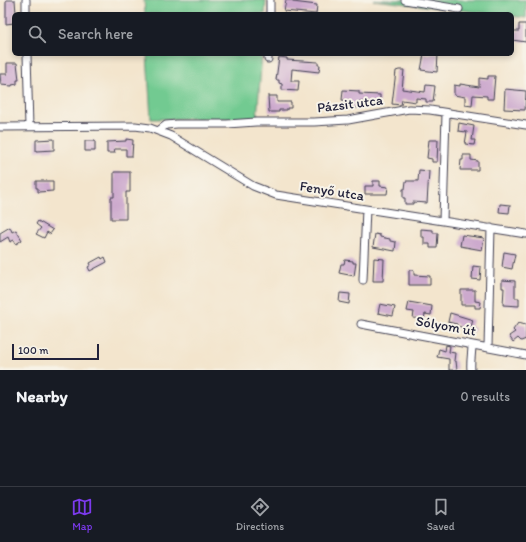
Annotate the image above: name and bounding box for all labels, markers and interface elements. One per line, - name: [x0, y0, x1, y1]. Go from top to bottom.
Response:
- search box: [12, 12, 514, 56]
- icon: search: [26, 23, 48, 45]
- text: Search here: [58, 25, 133, 43]
- street label: Pázsit utca: [316, 91, 385, 116]
- street label: Fenyő utca: [299, 178, 366, 205]
- street label: Sólyom út: [415, 312, 477, 340]
- scale bar: [12, 342, 99, 361]
- text: 100 m: [18, 344, 48, 357]
- text: Nearby: [16, 386, 68, 406]
- text: 0 results: [460, 389, 510, 404]
- tab: Map: [71, 496, 93, 533]
- tab: Directions: [236, 496, 284, 533]
- tab: Saved: [427, 496, 455, 533]

